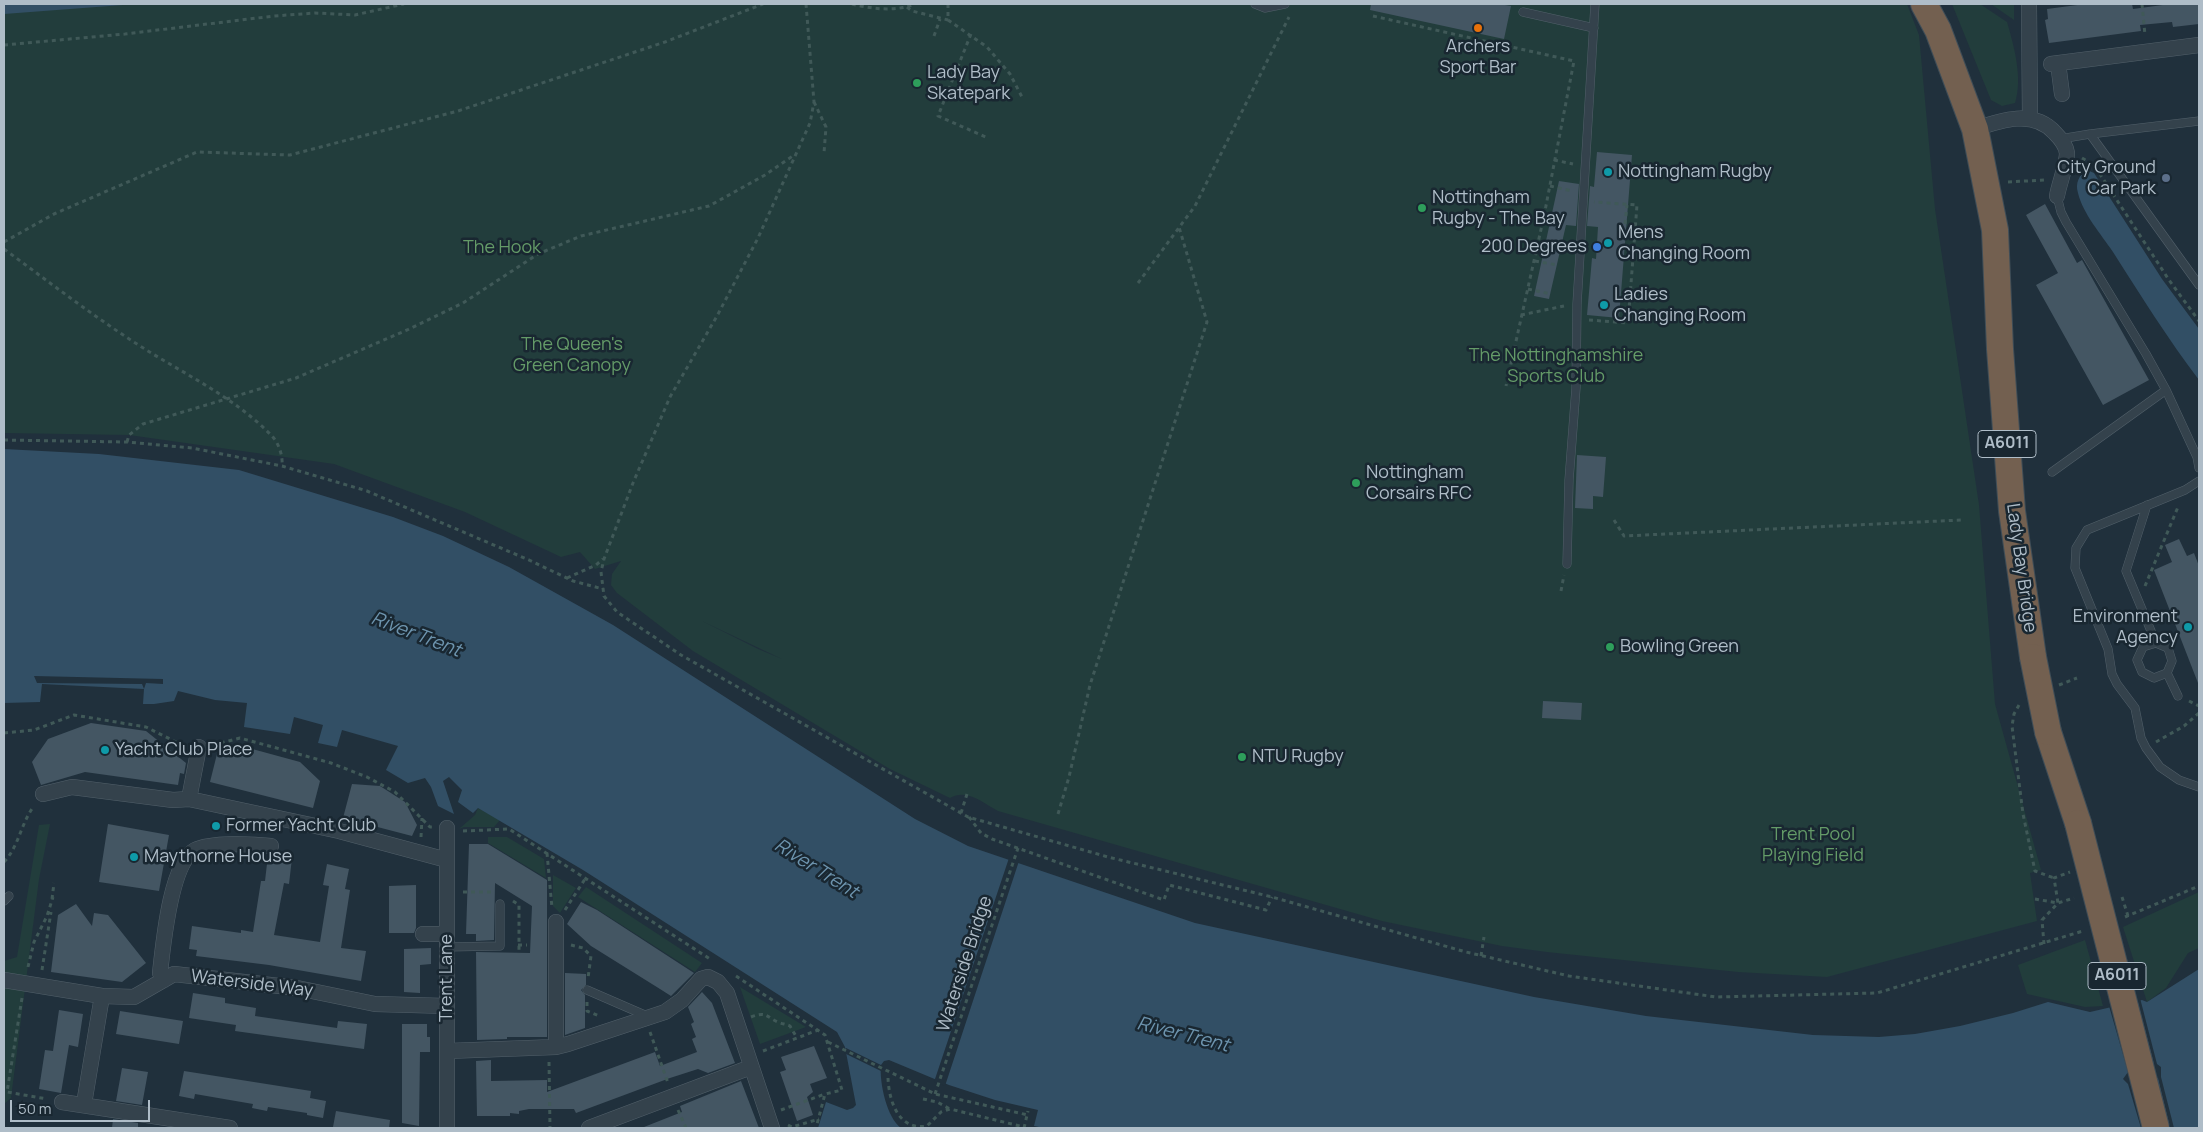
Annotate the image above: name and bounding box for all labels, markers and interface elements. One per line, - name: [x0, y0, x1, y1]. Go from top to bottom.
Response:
- marker: Archers Sport Bar: [1472, 22, 1484, 34]
- place label: Archers Sport Bar: [1439, 36, 1517, 78]
- place label: Lady Bay Skatepark: [927, 62, 1010, 104]
- marker: Lady Bay Skatepark: [911, 77, 923, 89]
- place label: City Ground Car Park: [2057, 157, 2156, 200]
- place label: Nottingham Rugby: [1618, 161, 1772, 183]
- marker: Nottingham Rugby: [1602, 166, 1614, 178]
- marker: City Ground Car Park: [2160, 172, 2172, 184]
- place label: Nottingham Rugby - The Bay: [1432, 187, 1565, 230]
- marker: Nottingham Rugby - The Bay: [1416, 202, 1428, 214]
- place label: Mens Changing Room: [1618, 222, 1750, 264]
- place label: 200 Degrees: [1481, 236, 1587, 258]
- park label: The Hook: [463, 237, 541, 259]
- marker: Mens Changing Room: [1602, 237, 1614, 249]
- marker: 200 Degrees: [1591, 241, 1603, 253]
- place label: Ladies Changing Room: [1614, 284, 1746, 326]
- marker: Ladies Changing Room: [1598, 299, 1610, 311]
- park label: The Queen's Green Canopy: [513, 334, 631, 376]
- park label: The Nottinghamshire Sports Club: [1469, 345, 1643, 388]
- road number: A6011: [1978, 430, 2036, 458]
- place label: Nottingham Corsairs RFC: [1366, 462, 1472, 504]
- marker: Nottingham Corsairs RFC: [1350, 477, 1362, 489]
- street label: Lady Bay Bridge: [2001, 502, 2041, 634]
- place label: Environment Agency: [2073, 606, 2178, 649]
- water label: River Trent: [368, 607, 464, 663]
- marker: Environment Agency: [2182, 621, 2194, 633]
- place label: Bowling Green: [1620, 636, 1739, 658]
- marker: Bowling Green: [1604, 641, 1616, 653]
- place label: Yacht Club Place: [115, 739, 252, 761]
- marker: Yacht Club Place: [99, 744, 111, 756]
- place label: NTU Rugby: [1252, 746, 1344, 768]
- marker: NTU Rugby: [1236, 751, 1248, 763]
- place label: Former Yacht Club: [226, 815, 376, 837]
- marker: Former Yacht Club: [210, 820, 222, 832]
- park label: Trent Pool Playing Field: [1762, 824, 1864, 866]
- water label: River Trent: [770, 834, 862, 904]
- place label: Maythorne House: [144, 846, 292, 868]
- marker: Maythorne House: [128, 851, 140, 863]
- street label: Waterside Bridge: [933, 893, 997, 1035]
- street label: Trent Lane: [436, 934, 458, 1022]
- road number: A6011: [2088, 962, 2146, 989]
- street label: Waterside Way: [190, 966, 314, 1002]
- water label: River Trent: [1135, 1013, 1231, 1057]
- scale bar: [12, 1090, 152, 1122]
- text: 50 m: [18, 1098, 52, 1119]

